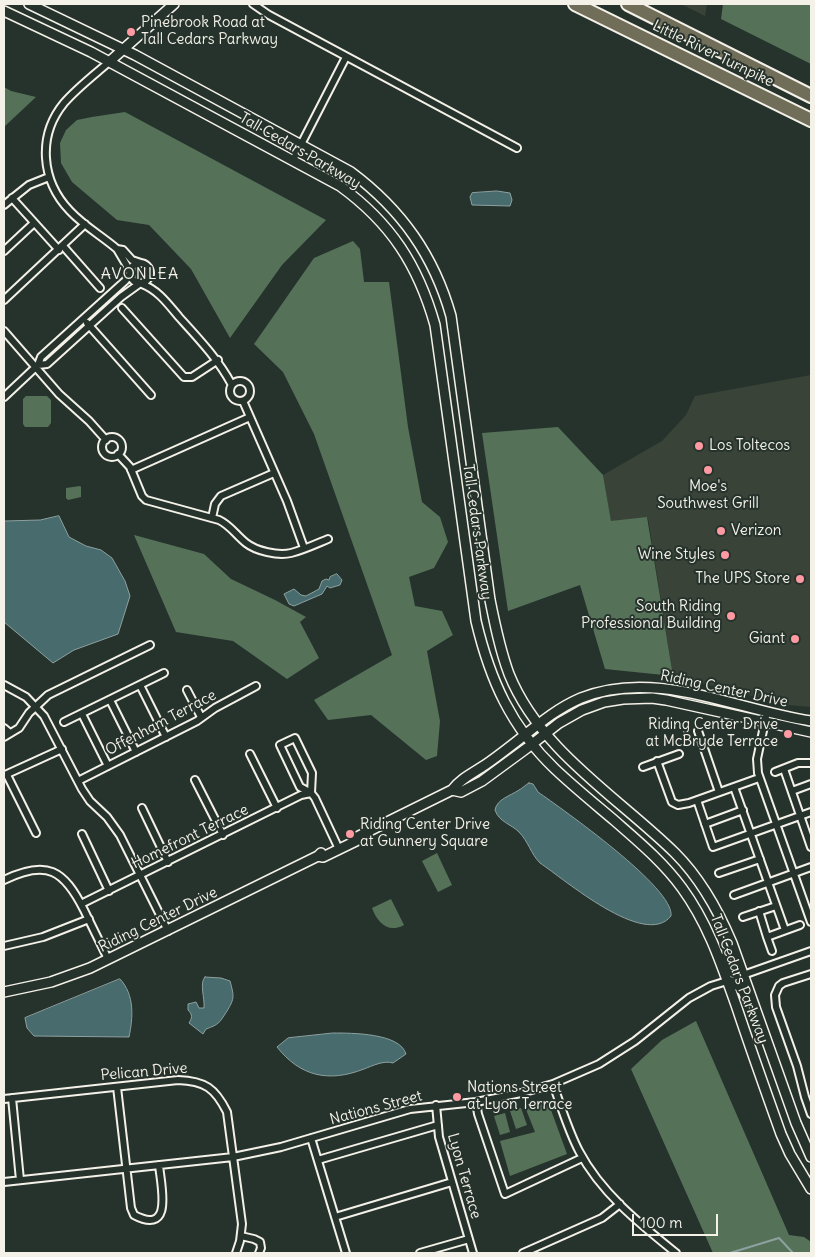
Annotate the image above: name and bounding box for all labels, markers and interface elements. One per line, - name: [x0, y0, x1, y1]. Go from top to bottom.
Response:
- place label: Pinebrook Road at Tall Cedars Parkway: [141, 14, 278, 49]
- street label: Little River Turnpike: [650, 17, 776, 91]
- marker: Pinebrook Road at Tall Cedars Parkway: [125, 26, 137, 38]
- street label: Tall Cedars Parkway: [236, 109, 364, 193]
- district label: AVONLEA: [100, 264, 180, 284]
- place label: Los Toltecos: [709, 437, 790, 455]
- marker: Los Toltecos: [693, 440, 705, 452]
- street label: Tall Cedars Parkway: [459, 463, 495, 601]
- marker: Moe's Southwest Grill: [702, 464, 714, 476]
- place label: Moe's Southwest Grill: [657, 478, 759, 513]
- place label: Verizon: [731, 522, 782, 540]
- marker: Verizon: [715, 525, 727, 537]
- place label: Wine Styles: [638, 546, 715, 564]
- marker: Wine Styles: [719, 549, 731, 561]
- place label: The UPS Store: [695, 570, 790, 588]
- marker: The UPS Store: [794, 573, 806, 585]
- place label: South Riding Professional Building: [581, 598, 721, 633]
- marker: South Riding Professional Building: [725, 610, 737, 622]
- place label: Giant: [749, 630, 785, 648]
- marker: Giant: [789, 633, 801, 645]
- street label: Riding Center Drive: [659, 667, 789, 711]
- street label: Offenham Terrace: [103, 686, 219, 760]
- place label: Riding Center Drive at McBryde Terrace: [646, 716, 778, 751]
- marker: Riding Center Drive at McBryde Terrace: [782, 728, 794, 740]
- street label: Homefront Terrace: [129, 801, 251, 873]
- place label: Riding Center Drive at Gunnery Square: [360, 816, 490, 851]
- marker: Riding Center Drive at Gunnery Square: [344, 828, 356, 840]
- street label: Riding Center Drive: [96, 883, 220, 957]
- street label: Tall Cedars Parkway: [706, 912, 772, 1046]
- street label: Pelican Drive: [100, 1059, 188, 1085]
- place label: Nations Street at Lyon Terrace: [467, 1079, 572, 1114]
- street label: Nations Street: [328, 1087, 424, 1129]
- marker: Nations Street at Lyon Terrace: [451, 1091, 463, 1103]
- street label: Lyon Terrace: [443, 1131, 485, 1221]
- scale bar: [635, 1204, 721, 1236]
- text: 100 m: [640, 1213, 682, 1232]

